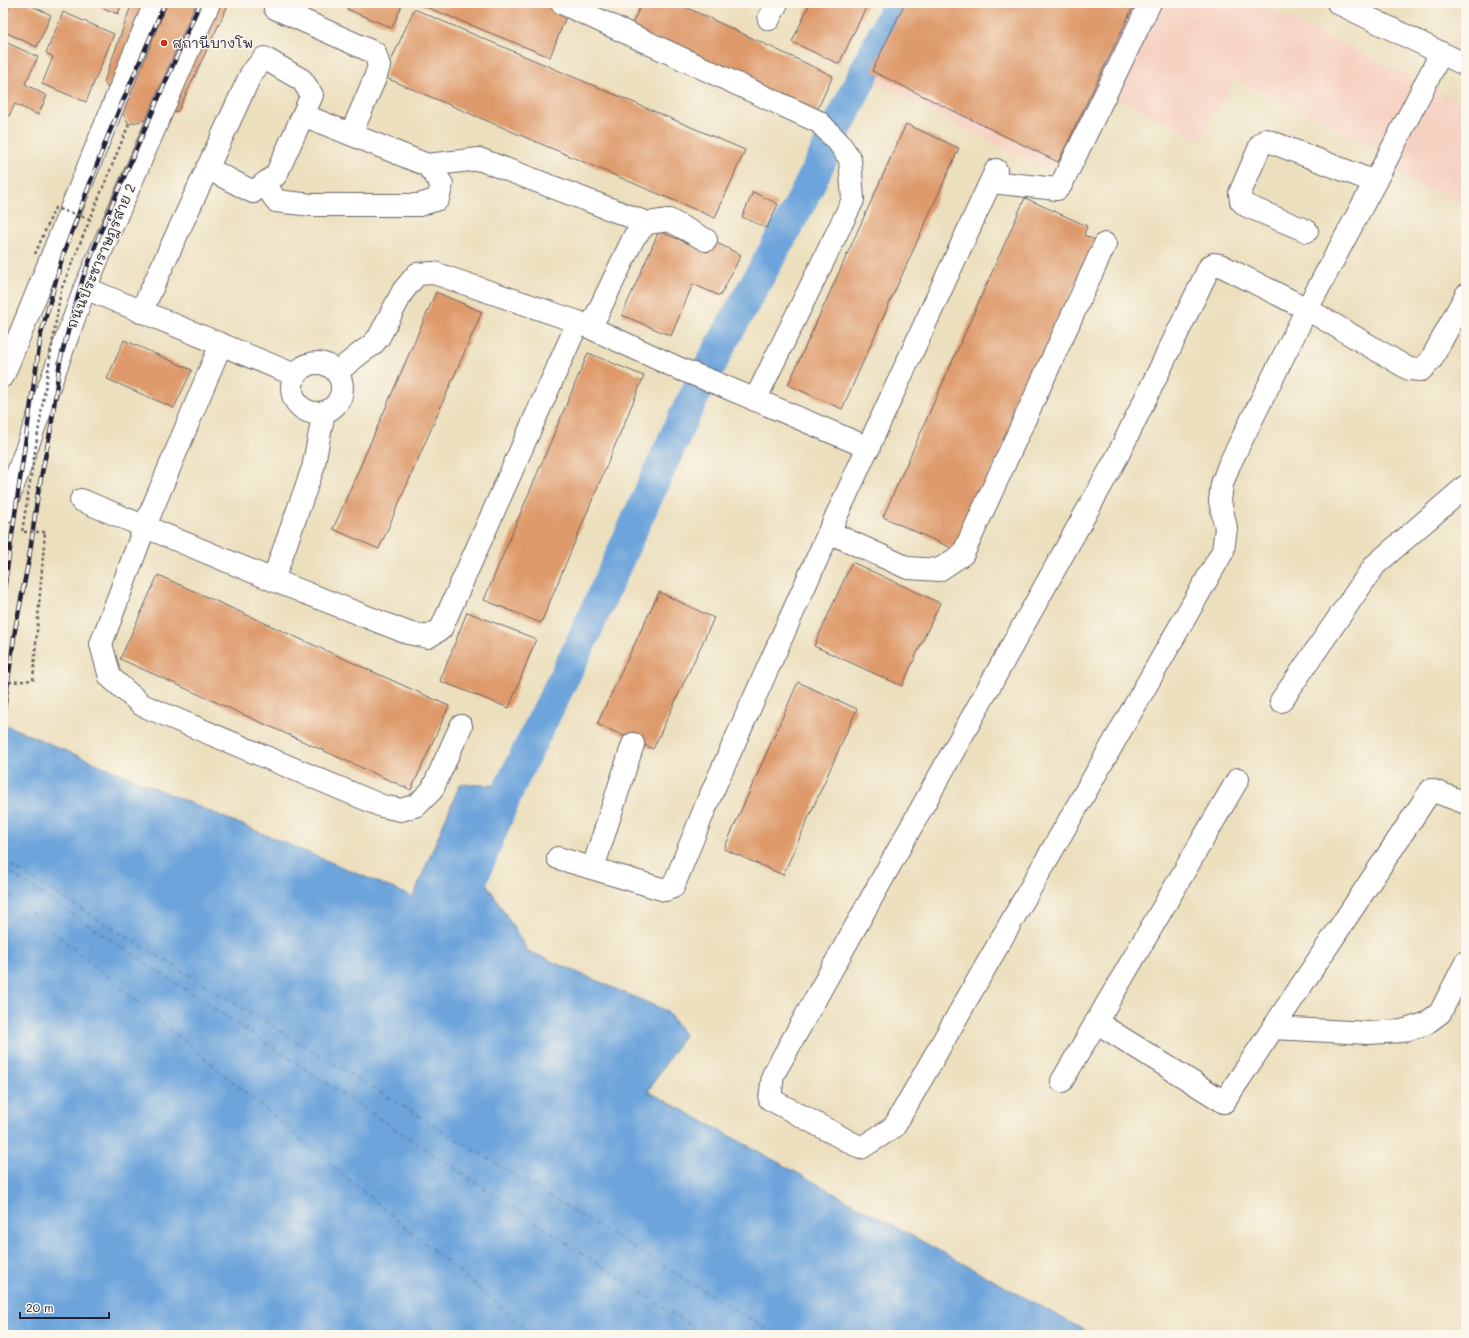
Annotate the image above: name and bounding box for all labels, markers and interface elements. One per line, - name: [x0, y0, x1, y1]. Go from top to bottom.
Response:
- place label: สถานีบางโพ: [172, 33, 253, 52]
- marker: สถานีบางโพ: [159, 38, 169, 48]
- street label: ถนนประชาราษฎร์สาย 2: [61, 180, 140, 331]
- scale bar: [20, 1294, 109, 1320]
- text: 20 m: [26, 1299, 54, 1315]

